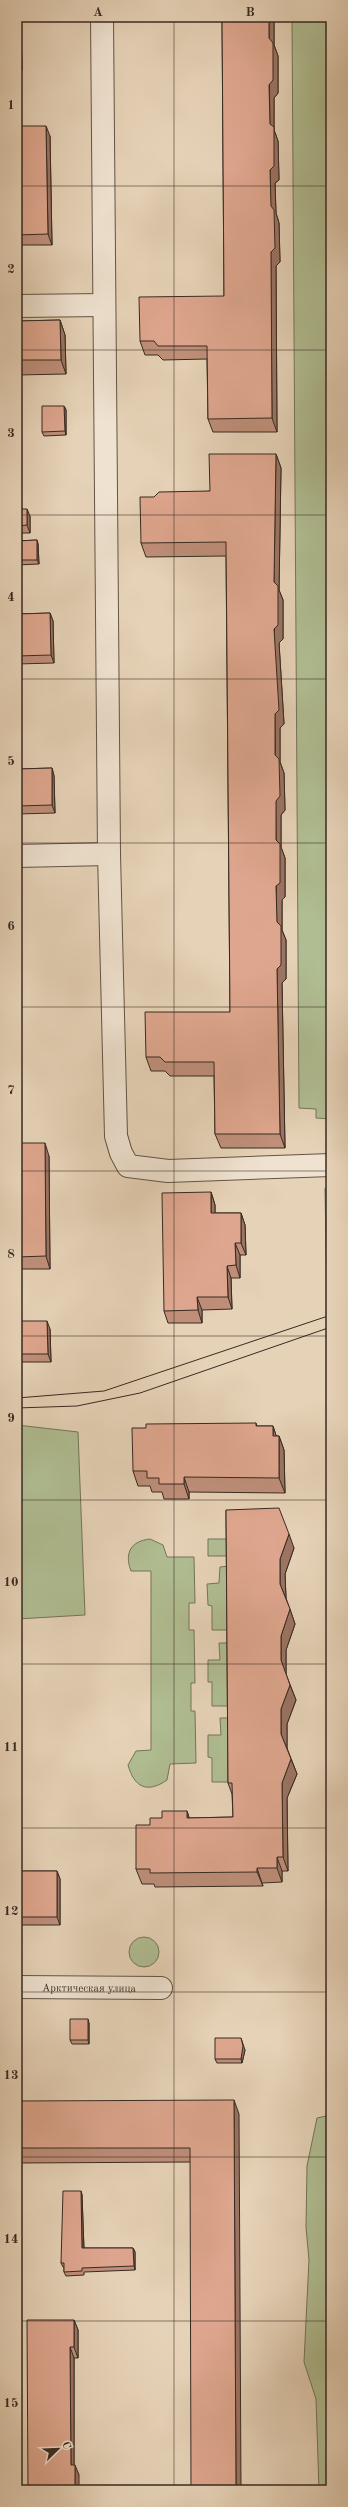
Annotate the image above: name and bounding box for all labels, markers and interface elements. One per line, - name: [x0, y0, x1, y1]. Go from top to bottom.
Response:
- text: A: [93, 6, 103, 19]
- text: B: [245, 6, 255, 19]
- text: 1: [7, 99, 15, 112]
- text: 2: [7, 263, 15, 276]
- text: 3: [7, 427, 15, 440]
- text: 4: [7, 591, 15, 604]
- text: 5: [7, 755, 15, 768]
- text: 6: [7, 920, 15, 933]
- text: 7: [7, 1084, 15, 1097]
- text: 8: [7, 1248, 15, 1261]
- text: 9: [7, 1412, 15, 1425]
- text: 10: [3, 1576, 19, 1589]
- text: 11: [3, 1741, 19, 1754]
- text: 12: [3, 1905, 19, 1918]
- street label: Арктическая улица: [42, 1983, 137, 1995]
- text: 13: [3, 2069, 19, 2082]
- text: 14: [3, 2233, 19, 2246]
- text: 15: [3, 2397, 19, 2410]
- north arrow: [38, 2429, 78, 2469]
- text: С: [59, 2440, 72, 2451]

